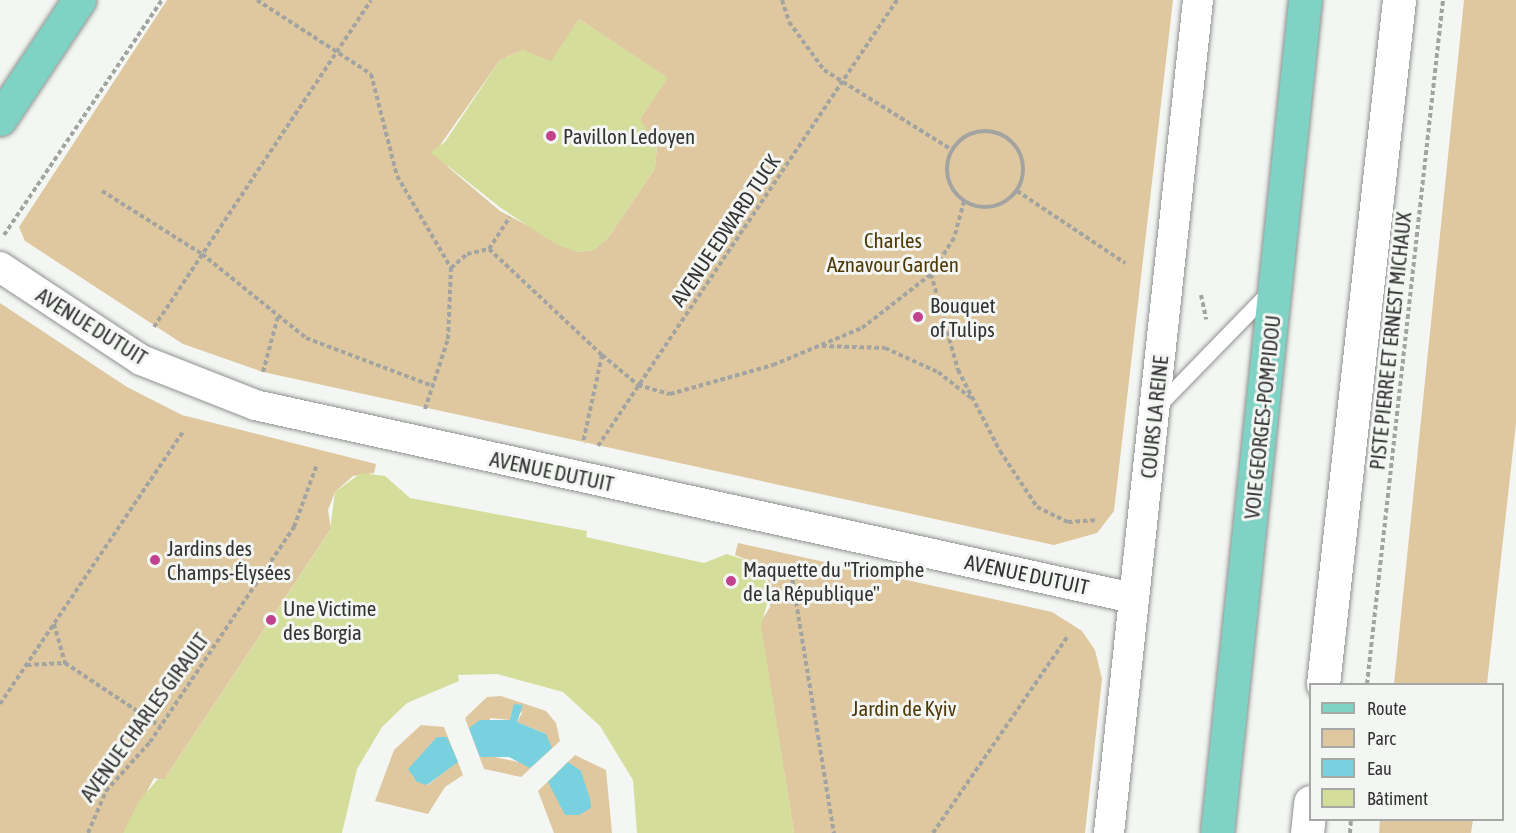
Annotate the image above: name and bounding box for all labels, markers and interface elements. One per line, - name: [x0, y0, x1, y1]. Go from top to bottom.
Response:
- place label: Pavillon Ledoyen: [563, 123, 695, 149]
- marker: Pavillon Ledoyen: [544, 129, 558, 143]
- street label: AVENUE EDWARD TUCK: [665, 149, 785, 311]
- street label: PISTE PIERRE ET ERNEST MICHAUX: [1364, 211, 1416, 471]
- park label: Charles Aznavour Garden: [827, 227, 959, 277]
- street label: AVENUE DUTUIT: [32, 282, 152, 370]
- place label: Bouquet of Tulips: [930, 292, 996, 342]
- marker: Bouquet of Tulips: [911, 310, 925, 324]
- street label: VOIE GEORGES-POMPIDOU: [1239, 314, 1285, 520]
- street label: COURS LA REINE: [1135, 354, 1173, 480]
- street label: AVENUE DUTUIT: [488, 446, 616, 496]
- place label: Jardins des Champs-Élysées: [167, 535, 291, 585]
- street label: AVENUE DUTUIT: [963, 549, 1091, 599]
- marker: Jardins des Champs-Élysées: [148, 553, 162, 567]
- place label: Maquette du "Triomphe de la République": [743, 556, 924, 606]
- marker: Maquette du "Triomphe de la République": [724, 574, 738, 588]
- place label: Une Victime des Borgia: [283, 595, 376, 645]
- marker: Une Victime des Borgia: [264, 613, 278, 627]
- street label: AVENUE CHARLES GIRAULT: [74, 628, 214, 806]
- legend: [1309, 683, 1504, 821]
- park label: Jardin de Kyiv: [852, 695, 956, 721]
- text: Route: [1367, 698, 1406, 719]
- text: Parc: [1367, 728, 1396, 749]
- text: Eau: [1367, 758, 1392, 779]
- text: Bâtiment: [1367, 788, 1428, 809]

